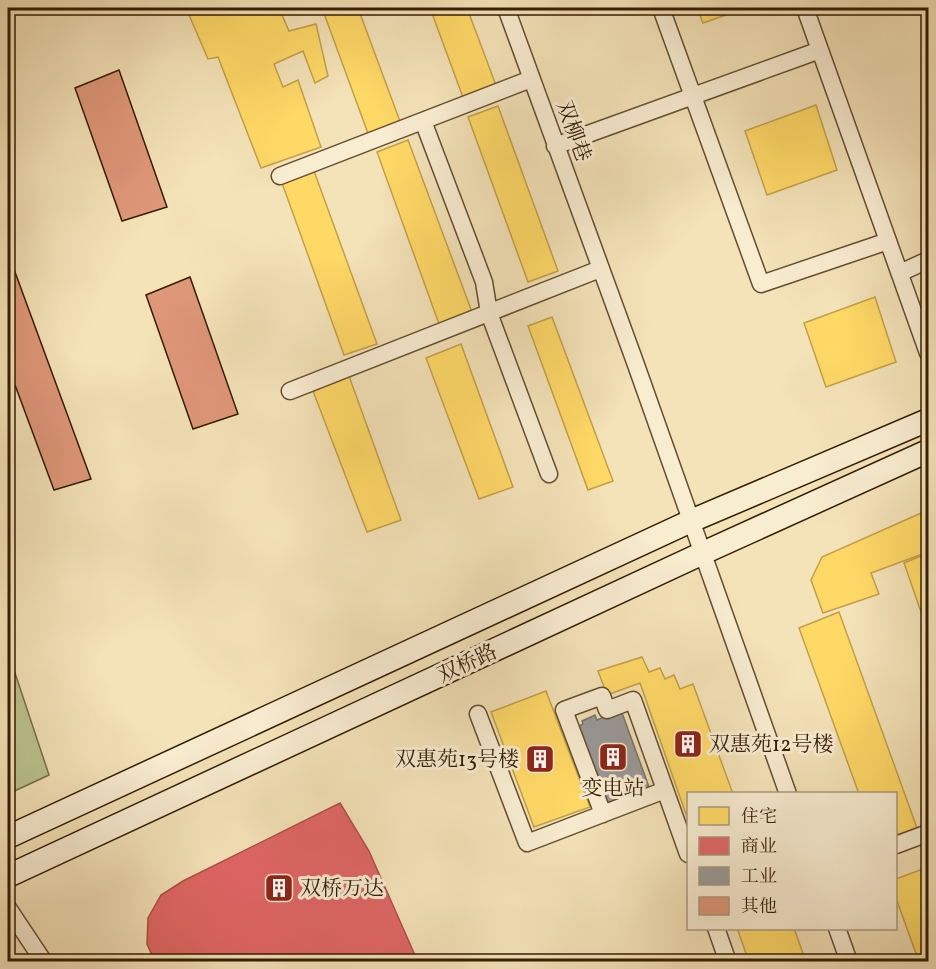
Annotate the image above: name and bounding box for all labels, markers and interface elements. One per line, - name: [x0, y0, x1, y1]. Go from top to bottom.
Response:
- street label: 双柳巷: [548, 97, 597, 166]
- street label: 双桥路: [433, 638, 502, 691]
- building icon: 双惠苑12号楼: [672, 728, 704, 760]
- place label: 双惠苑12号楼: [709, 731, 833, 760]
- building icon: 变电站: [597, 741, 629, 773]
- building icon: 双惠苑13号楼: [524, 743, 556, 775]
- place label: 双惠苑13号楼: [395, 746, 519, 775]
- place label: 变电站: [582, 775, 645, 804]
- legend: [687, 792, 897, 930]
- text: 住宅: [741, 805, 777, 830]
- text: 商业: [741, 835, 777, 860]
- text: 工业: [741, 865, 777, 890]
- building icon: 双桥万达: [263, 872, 295, 904]
- place label: 双桥万达: [300, 875, 384, 904]
- text: 其他: [741, 895, 777, 920]

